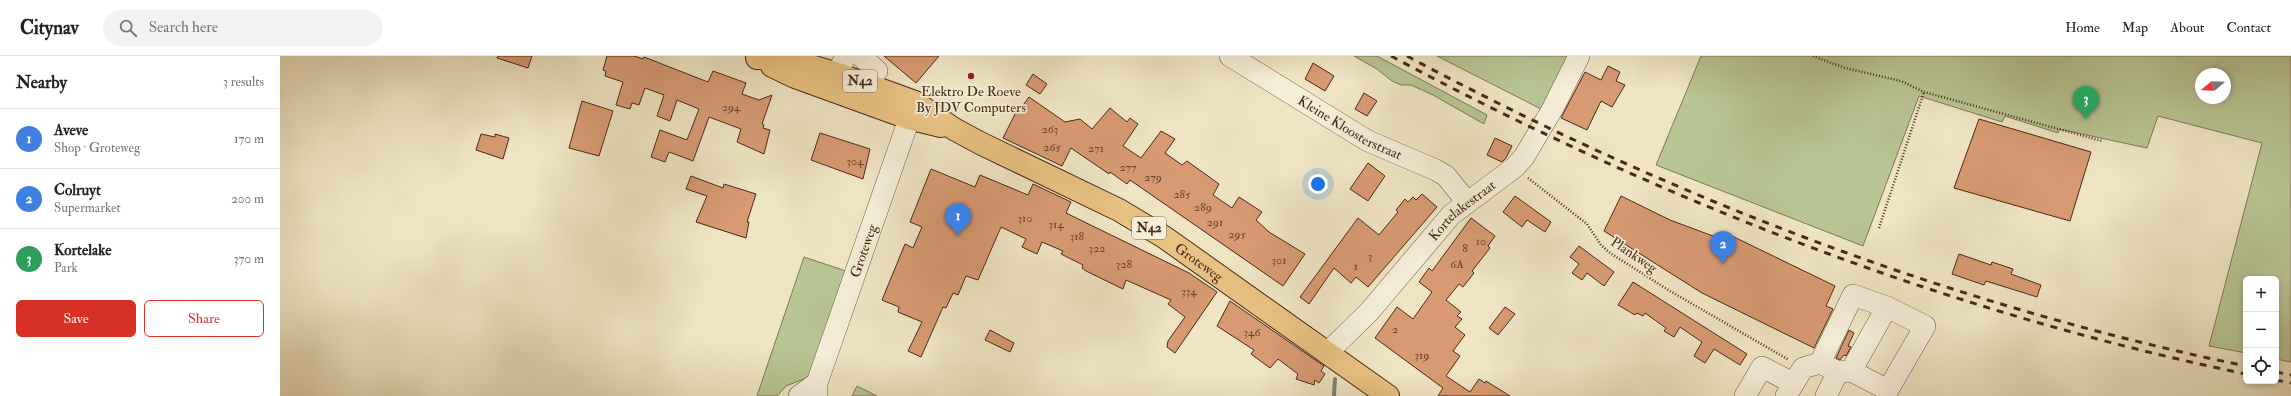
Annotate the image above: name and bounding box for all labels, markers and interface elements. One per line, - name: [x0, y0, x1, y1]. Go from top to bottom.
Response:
- search box: [103, 10, 383, 46]
- text: Citynav: [20, 16, 79, 40]
- icon: search: [117, 17, 139, 39]
- text: Search here: [149, 18, 218, 37]
- text: Home: [2065, 19, 2100, 36]
- text: Map: [2122, 19, 2148, 36]
- text: About: [2170, 19, 2204, 36]
- text: Contact: [2226, 19, 2271, 36]
- north arrow: [2195, 68, 2231, 104]
- road number: N42: [843, 70, 877, 92]
- marker: Elektro De Roeve By JDV Computers: [966, 71, 976, 81]
- text: Nearby: [16, 72, 67, 93]
- text: 3 results: [223, 74, 264, 90]
- place label: Elektro De Roeve By JDV Computers: [916, 83, 1026, 117]
- pin: 3: [2073, 86, 2099, 119]
- street label: Kleine Kloosterstraat: [1295, 92, 1405, 163]
- house number: 294: [722, 100, 741, 115]
- text: Aveve: [54, 121, 88, 140]
- house number: 263: [1042, 122, 1058, 137]
- text: 1: [27, 131, 31, 147]
- text: 170 m: [234, 131, 264, 147]
- text: Shop · Groteweg: [54, 140, 140, 156]
- house number: 265: [1043, 140, 1061, 155]
- house number: 271: [1088, 141, 1104, 156]
- house number: 304: [846, 154, 864, 169]
- house number: 277: [1119, 160, 1137, 175]
- house number: 279: [1144, 170, 1162, 185]
- your location: [1308, 174, 1328, 194]
- street label: Kortelakestraat: [1425, 176, 1499, 244]
- text: Colruyt: [54, 181, 101, 200]
- house number: 285: [1174, 187, 1191, 202]
- text: 2: [26, 191, 32, 207]
- text: 200 m: [231, 191, 264, 207]
- text: Supermarket: [54, 200, 121, 216]
- house number: 289: [1194, 200, 1212, 215]
- pin: 1: [945, 203, 971, 236]
- house number: 310: [1018, 211, 1032, 226]
- house number: 291: [1207, 215, 1223, 230]
- house number: 314: [1048, 217, 1064, 232]
- road number: N42: [1132, 217, 1166, 239]
- street label: Groteweg: [846, 221, 881, 280]
- house number: 295: [1228, 227, 1246, 242]
- house number: 318: [1070, 229, 1085, 244]
- pin: 2: [1710, 231, 1736, 264]
- street label: Plankweg: [1607, 233, 1661, 277]
- house number: 10: [1476, 234, 1486, 249]
- street label: Groteweg: [1172, 239, 1228, 286]
- text: Kortelake: [54, 241, 111, 260]
- house number: 322: [1089, 241, 1105, 256]
- house number: 8: [1462, 241, 1468, 256]
- house number: 3: [1368, 249, 1372, 264]
- text: 3: [27, 251, 32, 267]
- text: 370 m: [234, 251, 264, 267]
- house number: 301: [1272, 253, 1286, 268]
- house number: 328: [1116, 257, 1133, 272]
- house number: 6A: [1450, 257, 1464, 272]
- house number: 1: [1354, 259, 1358, 274]
- text: Park: [54, 260, 78, 276]
- map controls: [2243, 276, 2279, 384]
- button: +: [2243, 276, 2279, 312]
- house number: 334: [1181, 284, 1197, 299]
- button: Save: [16, 300, 136, 337]
- button: Share: [144, 300, 264, 337]
- button: −: [2243, 312, 2279, 348]
- house number: 2: [1392, 322, 1398, 337]
- house number: 346: [1243, 325, 1261, 340]
- house number: 319: [1415, 348, 1430, 363]
- button: locate: [2243, 348, 2279, 384]

